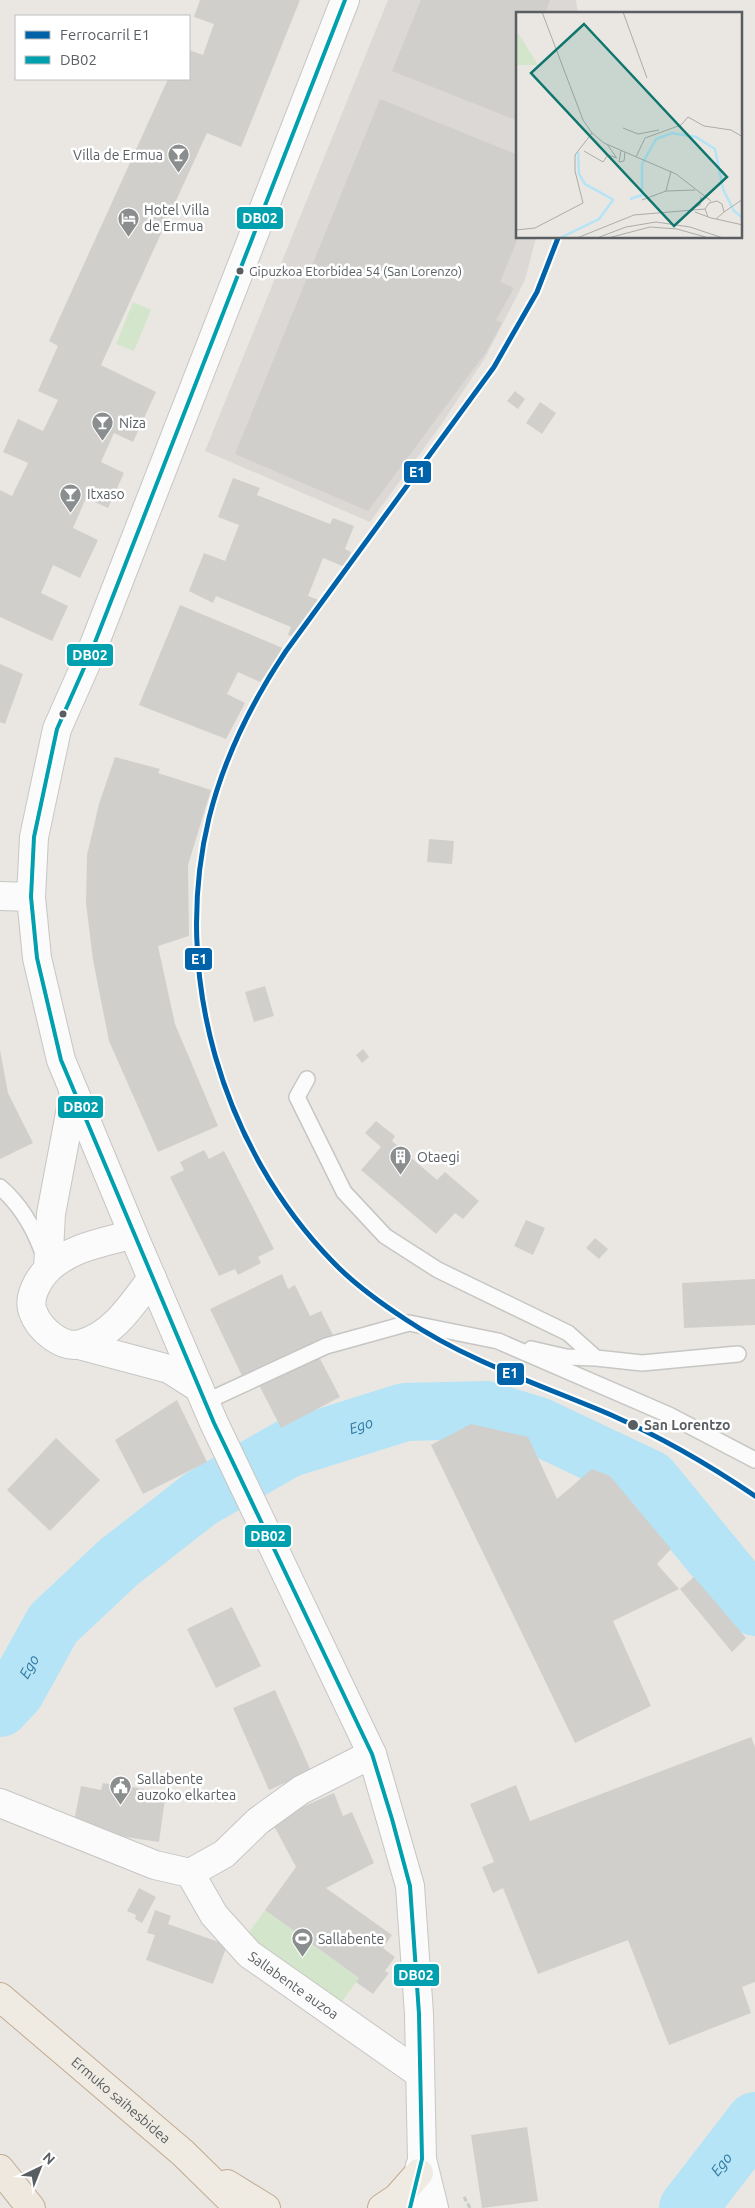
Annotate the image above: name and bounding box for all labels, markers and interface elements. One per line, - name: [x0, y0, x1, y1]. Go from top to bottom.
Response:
- inset map: [516, 12, 742, 239]
- legend: [15, 15, 190, 80]
- text: Ferrocarril E1: [60, 26, 150, 43]
- text: DB02: [60, 51, 97, 68]
- bar icon: Villa de Ermua: [167, 143, 191, 174]
- place label: Villa de Ermua: [73, 147, 163, 163]
- place label: Hotel Villa de Ermua: [144, 202, 209, 234]
- hotel icon: Hotel Villa de Ermua: [116, 206, 140, 237]
- line badge: DB02: [236, 206, 284, 230]
- text: DB02: [242, 210, 278, 226]
- place label: Gipuzkoa Etorbidea 54 (San Lorenzo): [249, 264, 462, 279]
- marker: Gipuzkoa Etorbidea 54 (San Lorenzo): [235, 266, 245, 276]
- bar icon: Niza: [91, 411, 115, 442]
- place label: Niza: [119, 415, 146, 431]
- line badge: E1: [403, 460, 432, 484]
- text: E1: [409, 464, 425, 480]
- bar icon: Itxaso: [59, 482, 83, 513]
- place label: Itxaso: [87, 486, 125, 502]
- line badge: DB02: [66, 643, 114, 667]
- text: DB02: [72, 647, 108, 663]
- unlabelled marker: [58, 709, 68, 719]
- line badge: E1: [184, 947, 213, 971]
- text: E1: [191, 951, 207, 967]
- line badge: DB02: [57, 1095, 104, 1119]
- text: DB02: [63, 1099, 99, 1115]
- building icon: Otaegi: [389, 1145, 413, 1176]
- place label: Otaegi: [417, 1149, 460, 1165]
- line badge: E1: [496, 1362, 525, 1386]
- text: E1: [502, 1365, 518, 1381]
- water label: Ego: [347, 1414, 375, 1437]
- place label: San Lorentzo: [644, 1417, 730, 1433]
- marker: San Lorentzo: [626, 1418, 640, 1432]
- line badge: DB02: [244, 1524, 292, 1548]
- text: DB02: [250, 1528, 286, 1544]
- water label: Ego: [16, 1652, 42, 1681]
- place label: Sallabente auzoko elkartea: [137, 1771, 236, 1803]
- public building icon: Sallabente auzoko elkartea: [109, 1775, 133, 1806]
- sports icon: Sallabente: [290, 1927, 314, 1958]
- place label: Sallabente: [318, 1931, 384, 1947]
- street label: Sallabente auzoa: [245, 1948, 342, 2022]
- line badge: DB02: [393, 1963, 440, 1987]
- text: DB02: [398, 1967, 434, 1983]
- street label: Ermuko saihesbidea: [68, 2054, 174, 2147]
- north arrow: [15, 2143, 65, 2193]
- text: N: [40, 2149, 58, 2168]
- water label: Ego: [707, 2149, 735, 2179]

